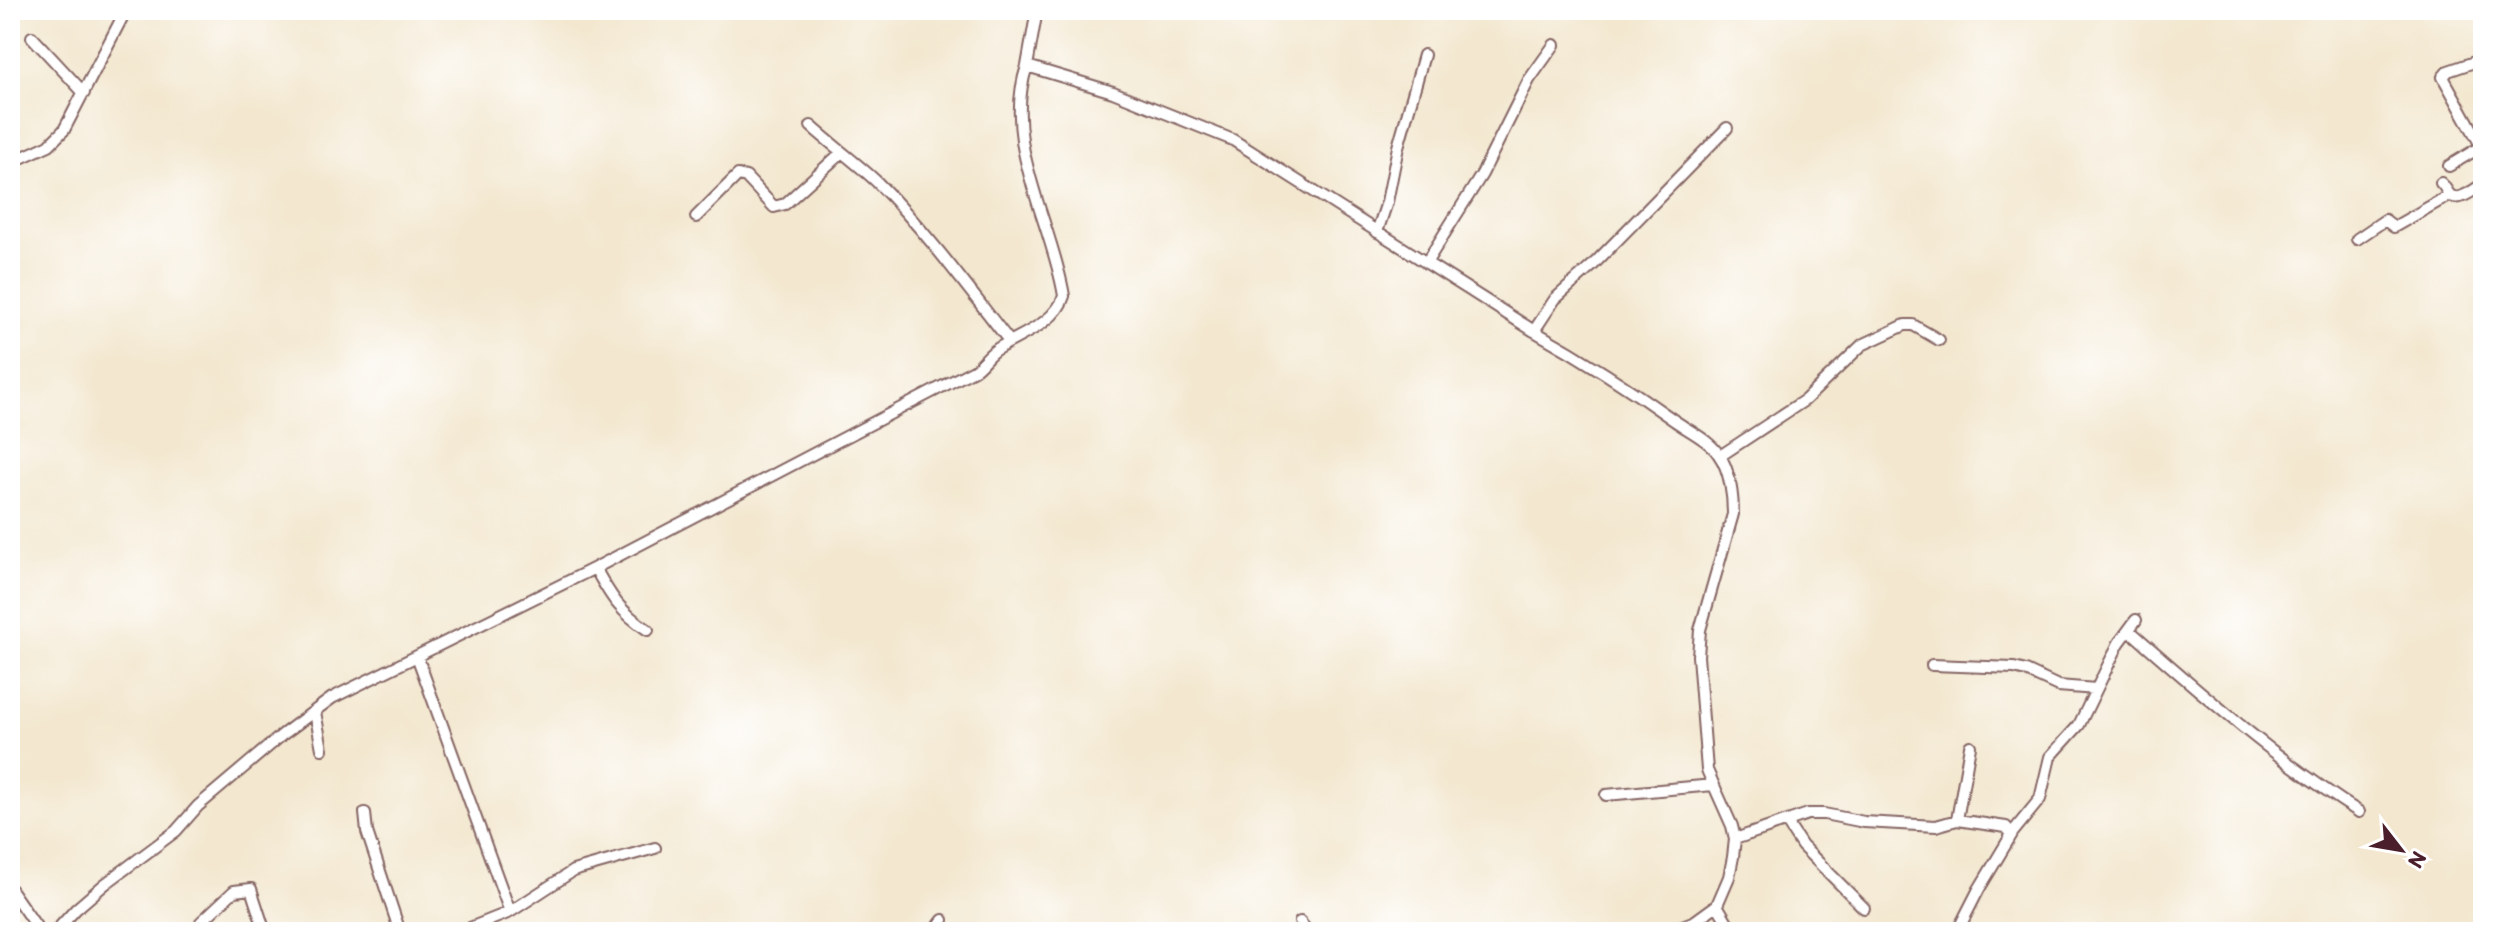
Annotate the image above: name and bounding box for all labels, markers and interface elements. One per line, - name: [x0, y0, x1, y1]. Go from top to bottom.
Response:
- north arrow: [2361, 810, 2441, 890]
- text: N: [2402, 847, 2433, 873]

